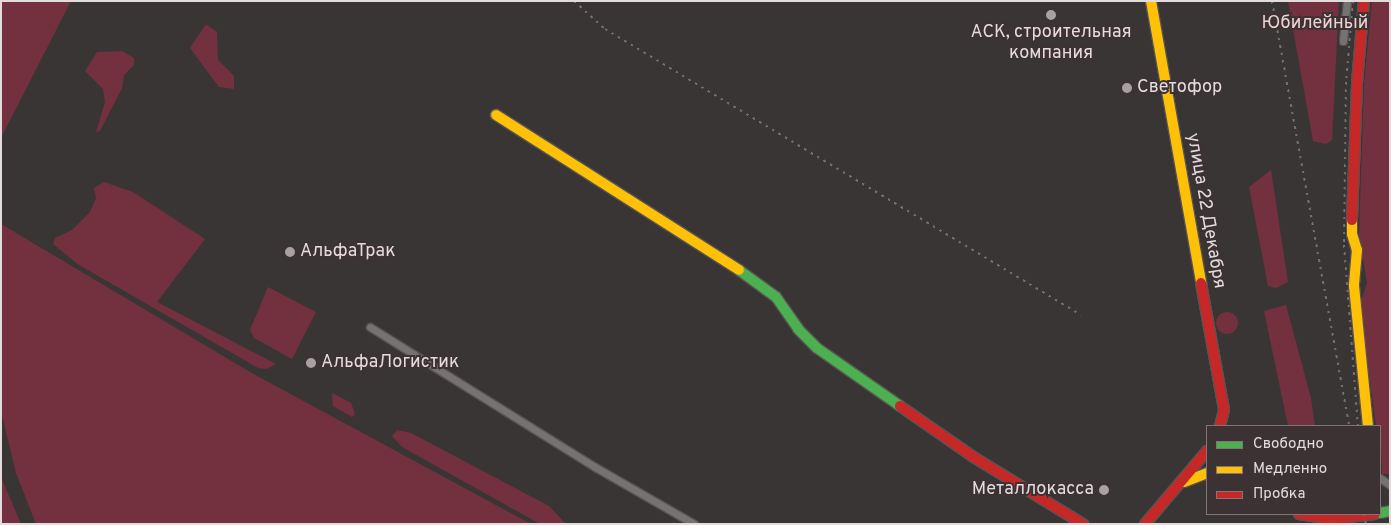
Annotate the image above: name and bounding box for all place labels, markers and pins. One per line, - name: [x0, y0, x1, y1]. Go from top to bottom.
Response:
- marker: АСК, строительная компания: [1045, 9, 1057, 21]
- place label: АСК, строительная компания: [970, 23, 1132, 66]
- place label: Светофор: [1137, 77, 1222, 99]
- marker: Светофор: [1121, 82, 1133, 94]
- place label: АльфаТрак: [300, 241, 395, 263]
- marker: АльфаТрак: [284, 246, 296, 258]
- place label: АльфаЛогистик: [321, 352, 459, 374]
- marker: АльфаЛогистик: [305, 357, 317, 369]
- place label: Металлокасса: [972, 479, 1094, 501]
- marker: Металлокасса: [1098, 484, 1110, 496]

